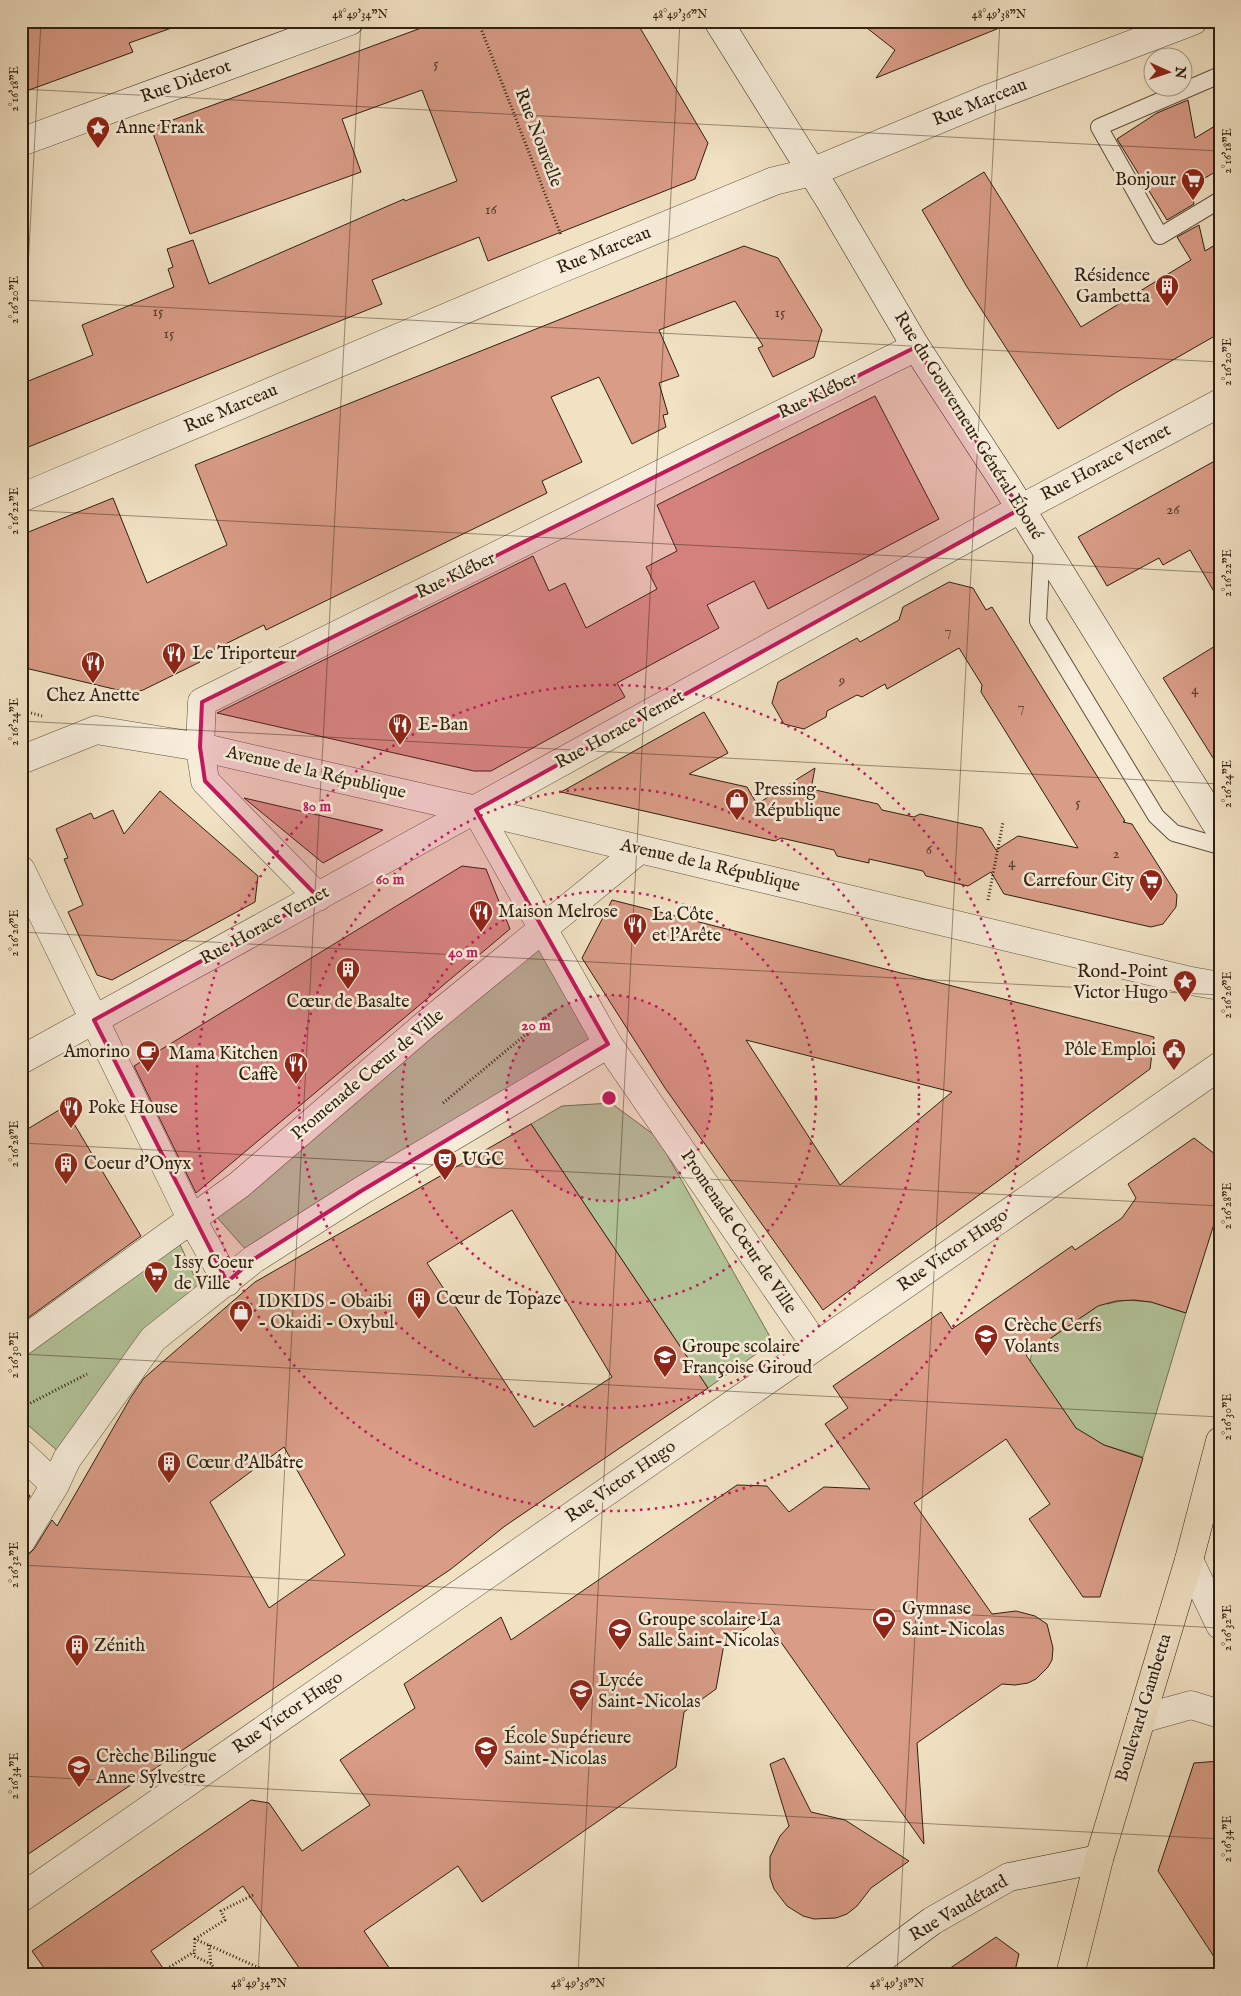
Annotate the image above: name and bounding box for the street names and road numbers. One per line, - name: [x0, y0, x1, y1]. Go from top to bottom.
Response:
- street label: Rue Diderot: [138, 55, 234, 109]
- street label: Rue Marceau: [930, 74, 1030, 132]
- street label: Rue Nouvelle: [509, 86, 567, 190]
- street label: Rue Marceau: [554, 222, 654, 280]
- street label: Rue du Gouverneur Général Éboué: [888, 307, 1050, 544]
- street label: Rue Kléber: [774, 367, 862, 425]
- street label: Rue Marceau: [181, 379, 281, 439]
- street label: Rue Horace Vernet: [1037, 419, 1175, 507]
- street label: Rue Kléber: [412, 547, 500, 605]
- street label: Rue Horace Vernet: [551, 685, 689, 775]
- street label: Avenue de la République: [223, 741, 408, 805]
- street label: Avenue de la République: [617, 834, 802, 898]
- street label: Rue Horace Vernet: [196, 881, 334, 971]
- street label: Promenade Cœur de Ville: [287, 1004, 449, 1146]
- street label: Promenade Cœur de Ville: [675, 1146, 801, 1318]
- street label: Rue Victor Hugo: [893, 1204, 1013, 1298]
- street label: Rue Victor Hugo: [561, 1435, 681, 1529]
- street label: Boulevard Gambetta: [1111, 1631, 1178, 1785]
- street label: Rue Victor Hugo: [228, 1666, 348, 1760]
- street label: Rue Vaudétard: [906, 1870, 1013, 1947]

